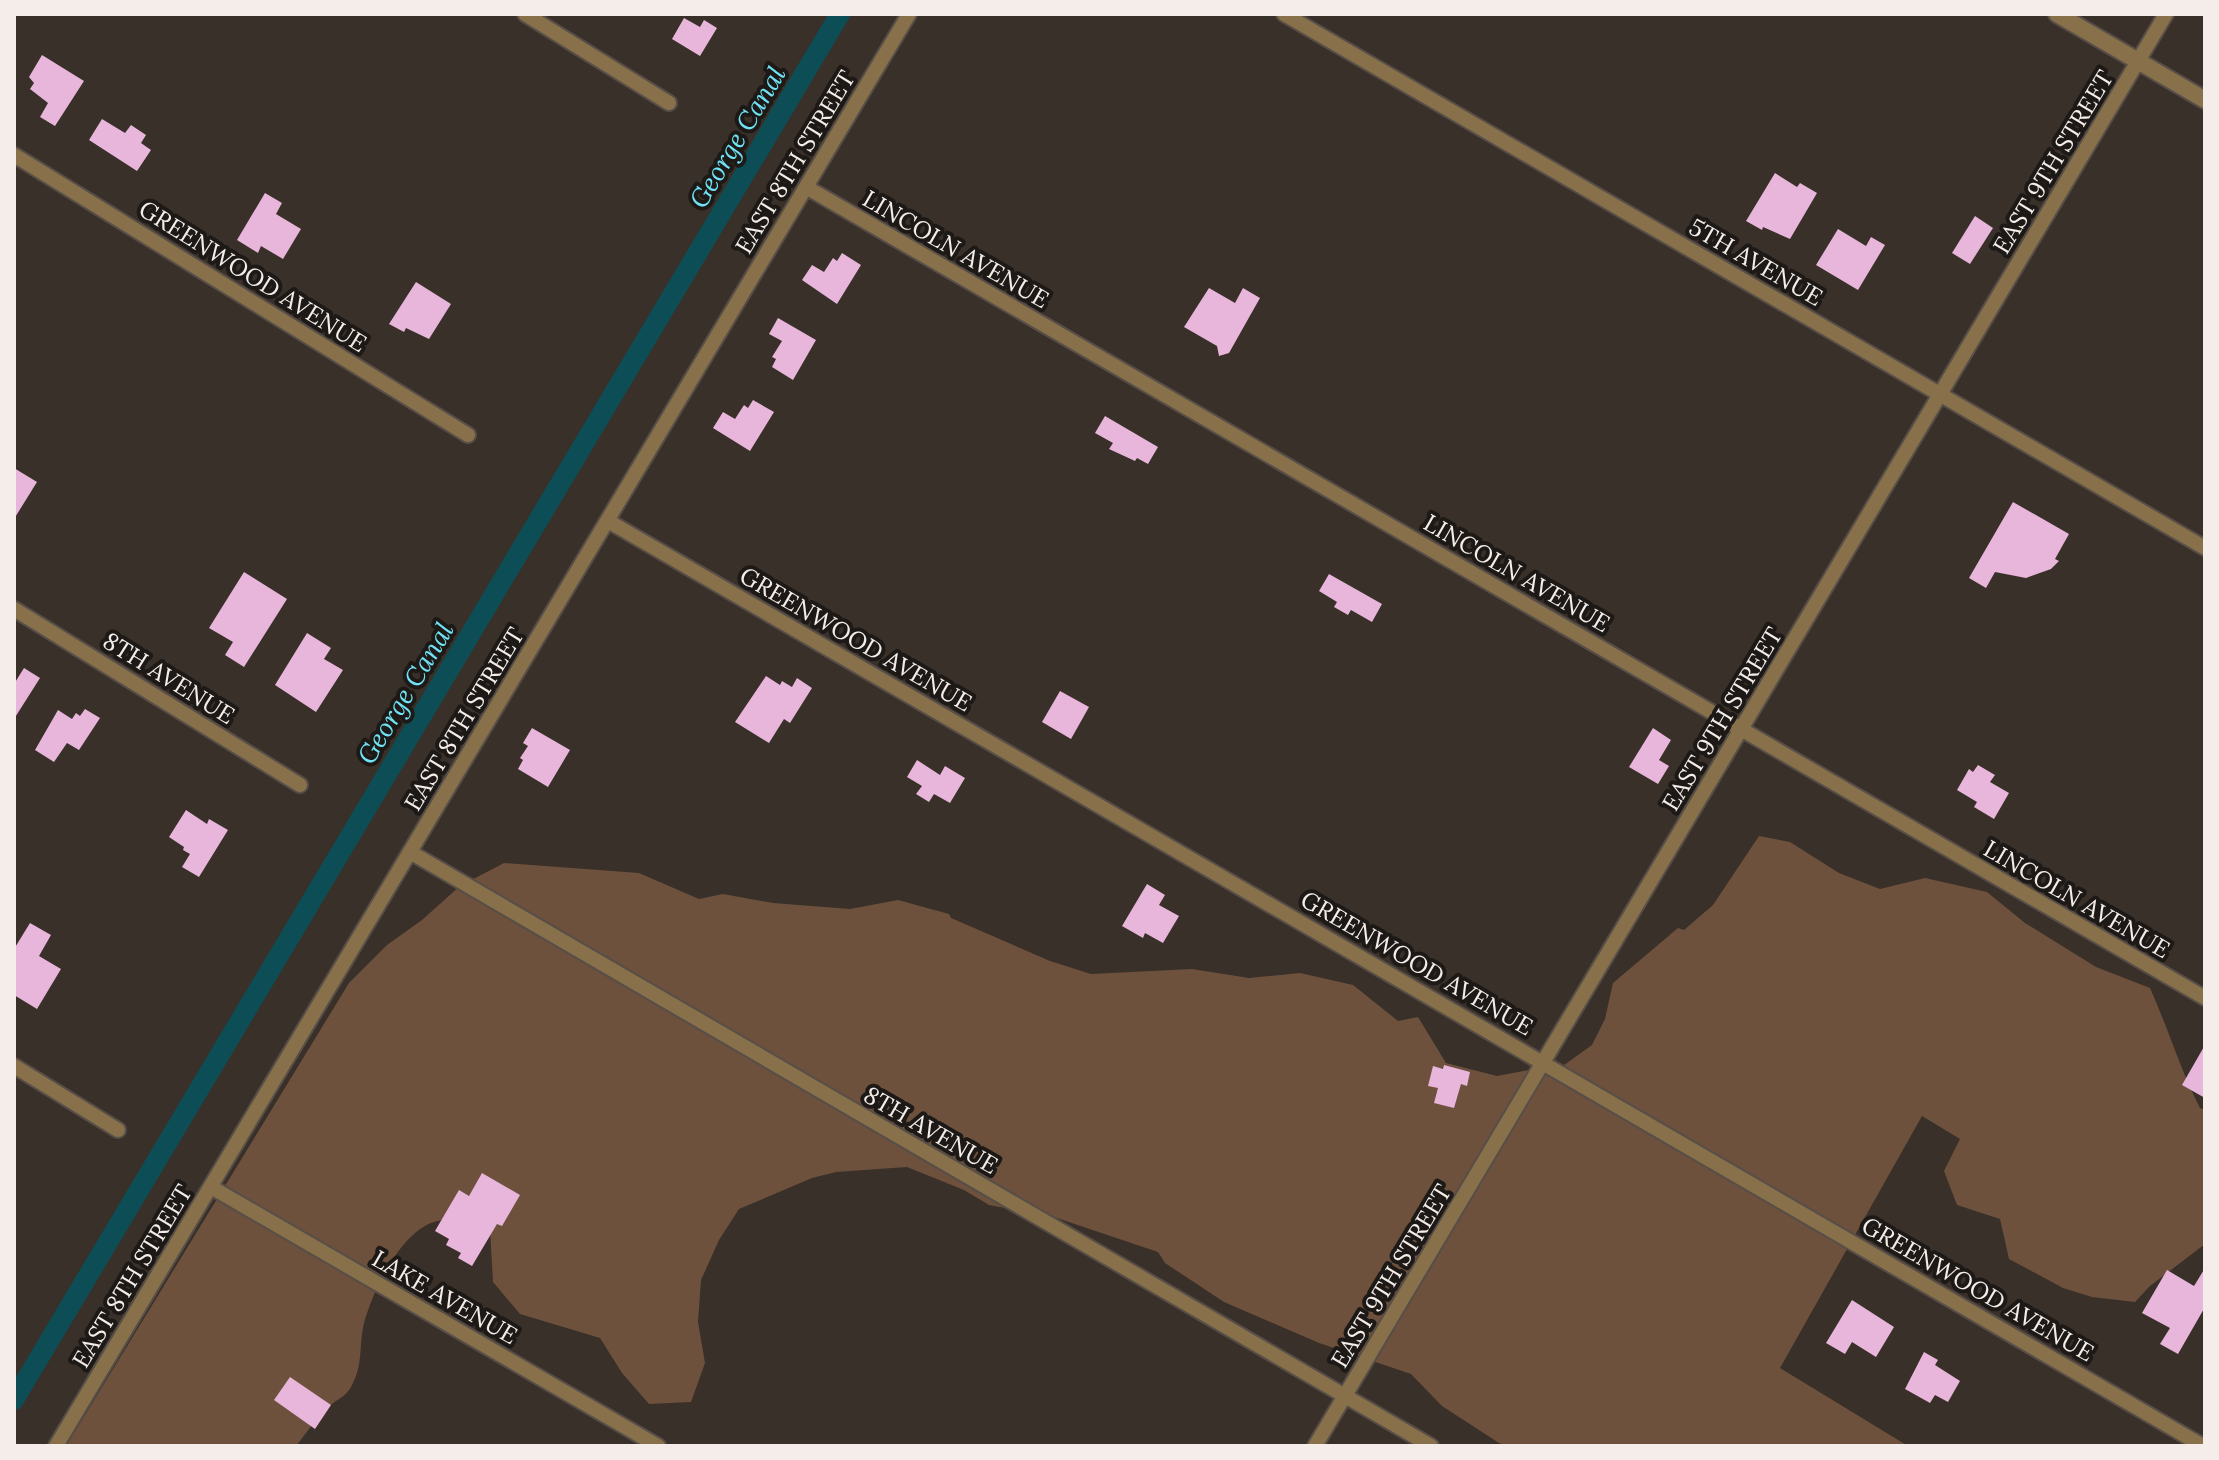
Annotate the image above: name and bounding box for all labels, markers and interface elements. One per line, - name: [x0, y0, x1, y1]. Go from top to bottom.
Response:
- water label: George Canal: [682, 59, 793, 214]
- street label: EAST 8TH STREET: [728, 65, 862, 259]
- street label: EAST 9TH STREET: [1986, 65, 2120, 259]
- street label: LINCOLN AVENUE: [857, 183, 1055, 315]
- street label: GREENWOOD AVENUE: [133, 193, 373, 359]
- street label: 5TH AVENUE: [1684, 211, 1828, 313]
- street label: LINCOLN AVENUE: [1418, 507, 1616, 639]
- street label: GREENWOOD AVENUE: [734, 560, 978, 718]
- water label: George Canal: [350, 615, 461, 770]
- street label: EAST 8TH STREET: [397, 622, 531, 816]
- street label: EAST 9TH STREET: [1655, 622, 1789, 816]
- street label: 8TH AVENUE: [97, 625, 241, 731]
- street label: LINCOLN AVENUE: [1978, 833, 2176, 965]
- street label: GREENWOOD AVENUE: [1295, 884, 1539, 1042]
- street label: 8TH AVENUE: [858, 1079, 1004, 1181]
- street label: EAST 8TH STREET: [65, 1179, 199, 1373]
- street label: EAST 9TH STREET: [1324, 1179, 1458, 1373]
- street label: GREENWOOD AVENUE: [1856, 1210, 2100, 1368]
- street label: LAKE AVENUE: [367, 1243, 523, 1351]

